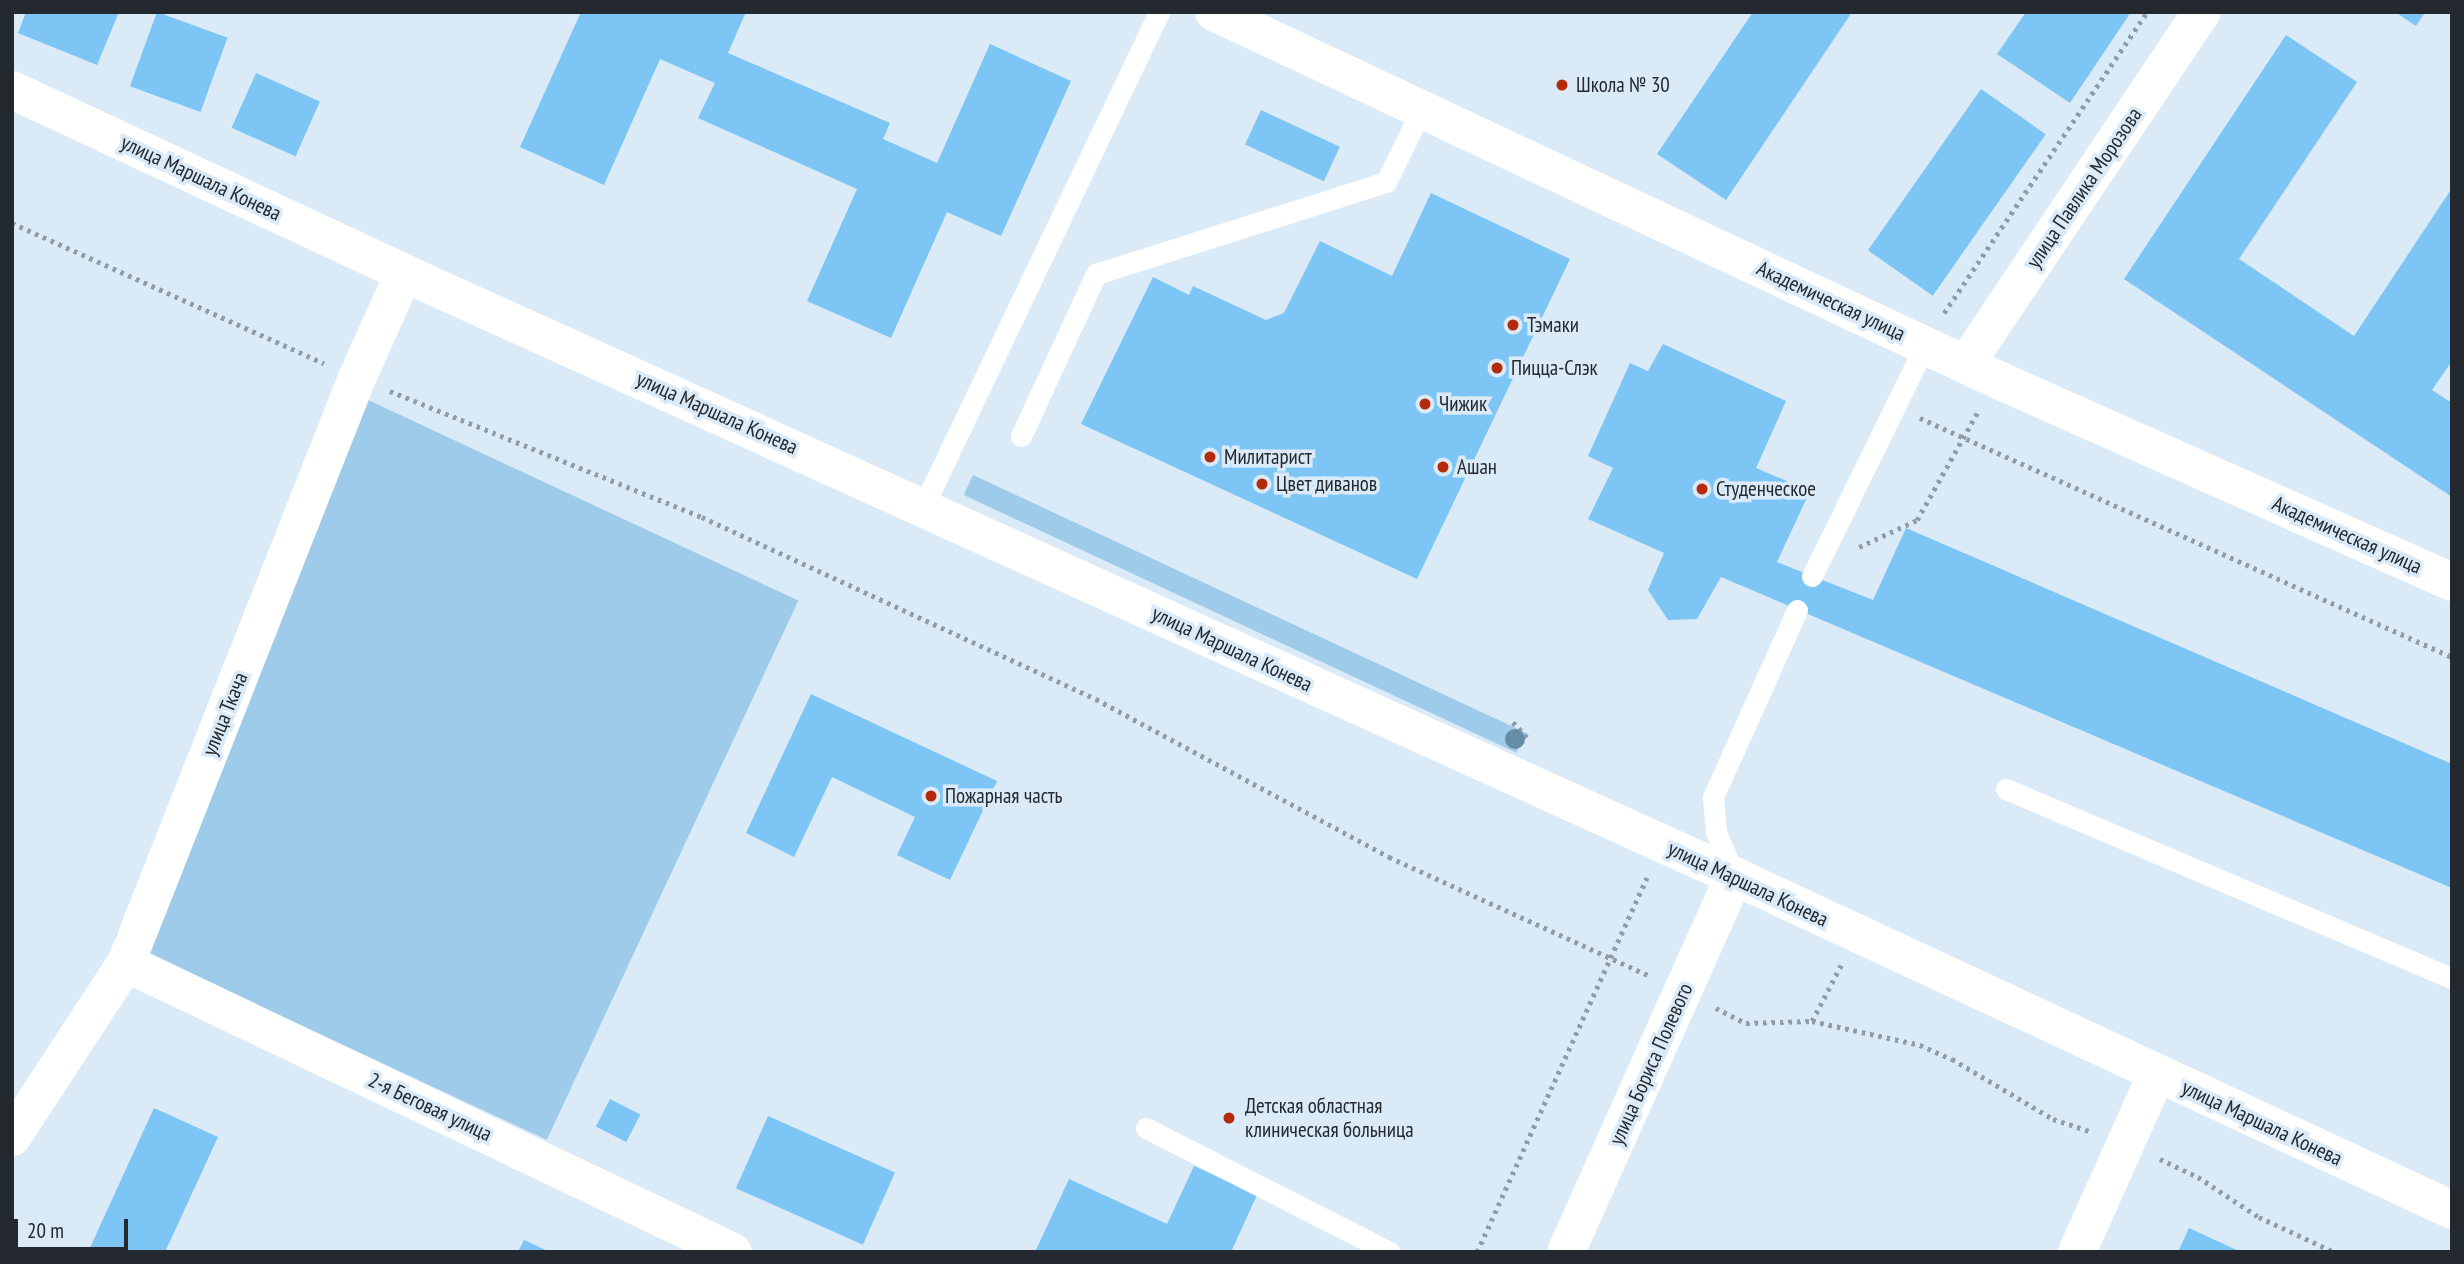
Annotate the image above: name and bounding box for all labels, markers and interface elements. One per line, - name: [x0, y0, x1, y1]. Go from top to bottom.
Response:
- place label: Школа № 30: [1576, 72, 1670, 98]
- marker: Школа № 30: [1554, 77, 1570, 93]
- street label: улица Павлика Морозова: [2021, 103, 2147, 273]
- street label: улица Маршала Конева: [117, 130, 285, 226]
- street label: Академическая улица: [1753, 256, 1909, 346]
- place label: Тэмаки: [1527, 312, 1579, 338]
- marker: Тэмаки: [1505, 317, 1521, 333]
- place label: Пицца-Слэк: [1511, 355, 1598, 381]
- marker: Пицца-Слэк: [1489, 360, 1505, 376]
- street label: улица Маршала Конева: [632, 366, 802, 460]
- place label: Чижик: [1439, 391, 1487, 417]
- marker: Чижик: [1417, 396, 1433, 412]
- place label: Милитарист: [1224, 444, 1312, 470]
- marker: Милитарист: [1202, 449, 1218, 465]
- place label: Ашан: [1457, 454, 1497, 480]
- marker: Ашан: [1435, 459, 1451, 475]
- place label: Цвет диванов: [1276, 471, 1378, 497]
- marker: Цвет диванов: [1254, 476, 1270, 492]
- place label: Студенческое: [1716, 476, 1816, 502]
- marker: Студенческое: [1694, 481, 1710, 497]
- street label: Академическая улица: [2268, 491, 2426, 579]
- street label: улица Маршала Конева: [1148, 601, 1316, 697]
- street label: улица Ткача: [197, 668, 253, 760]
- place label: Пожарная часть: [945, 783, 1063, 809]
- marker: Пожарная часть: [923, 788, 939, 804]
- street label: улица Маршала Конева: [1664, 836, 1832, 932]
- street label: улица Бориса Полевого: [1604, 979, 1698, 1149]
- street label: 2-я Беговая улица: [364, 1067, 496, 1147]
- street label: улица Маршала Конева: [2178, 1075, 2346, 1171]
- place label: Детская областная клиническая больница: [1245, 1093, 1414, 1143]
- marker: Детская областная клиническая больница: [1219, 1108, 1239, 1128]
- scale bar: [18, 1204, 131, 1248]
- text: 20 m: [27, 1217, 64, 1244]

